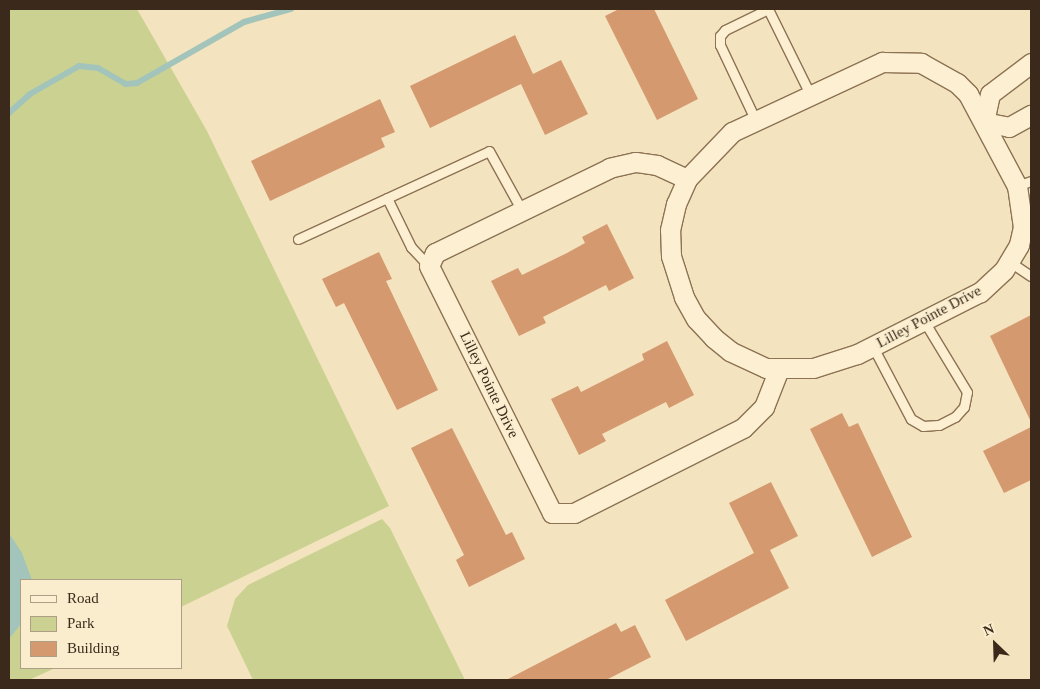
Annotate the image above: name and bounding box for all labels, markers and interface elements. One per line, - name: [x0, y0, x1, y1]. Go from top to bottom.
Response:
- street label: Lilley Pointe Drive: [874, 282, 984, 352]
- street label: Lilley Pointe Drive: [456, 329, 522, 441]
- legend: [20, 579, 182, 669]
- text: Road: [67, 590, 99, 606]
- text: Park: [67, 615, 95, 631]
- north arrow: [970, 619, 1020, 669]
- text: N: [981, 621, 996, 639]
- text: Building: [67, 640, 120, 656]

